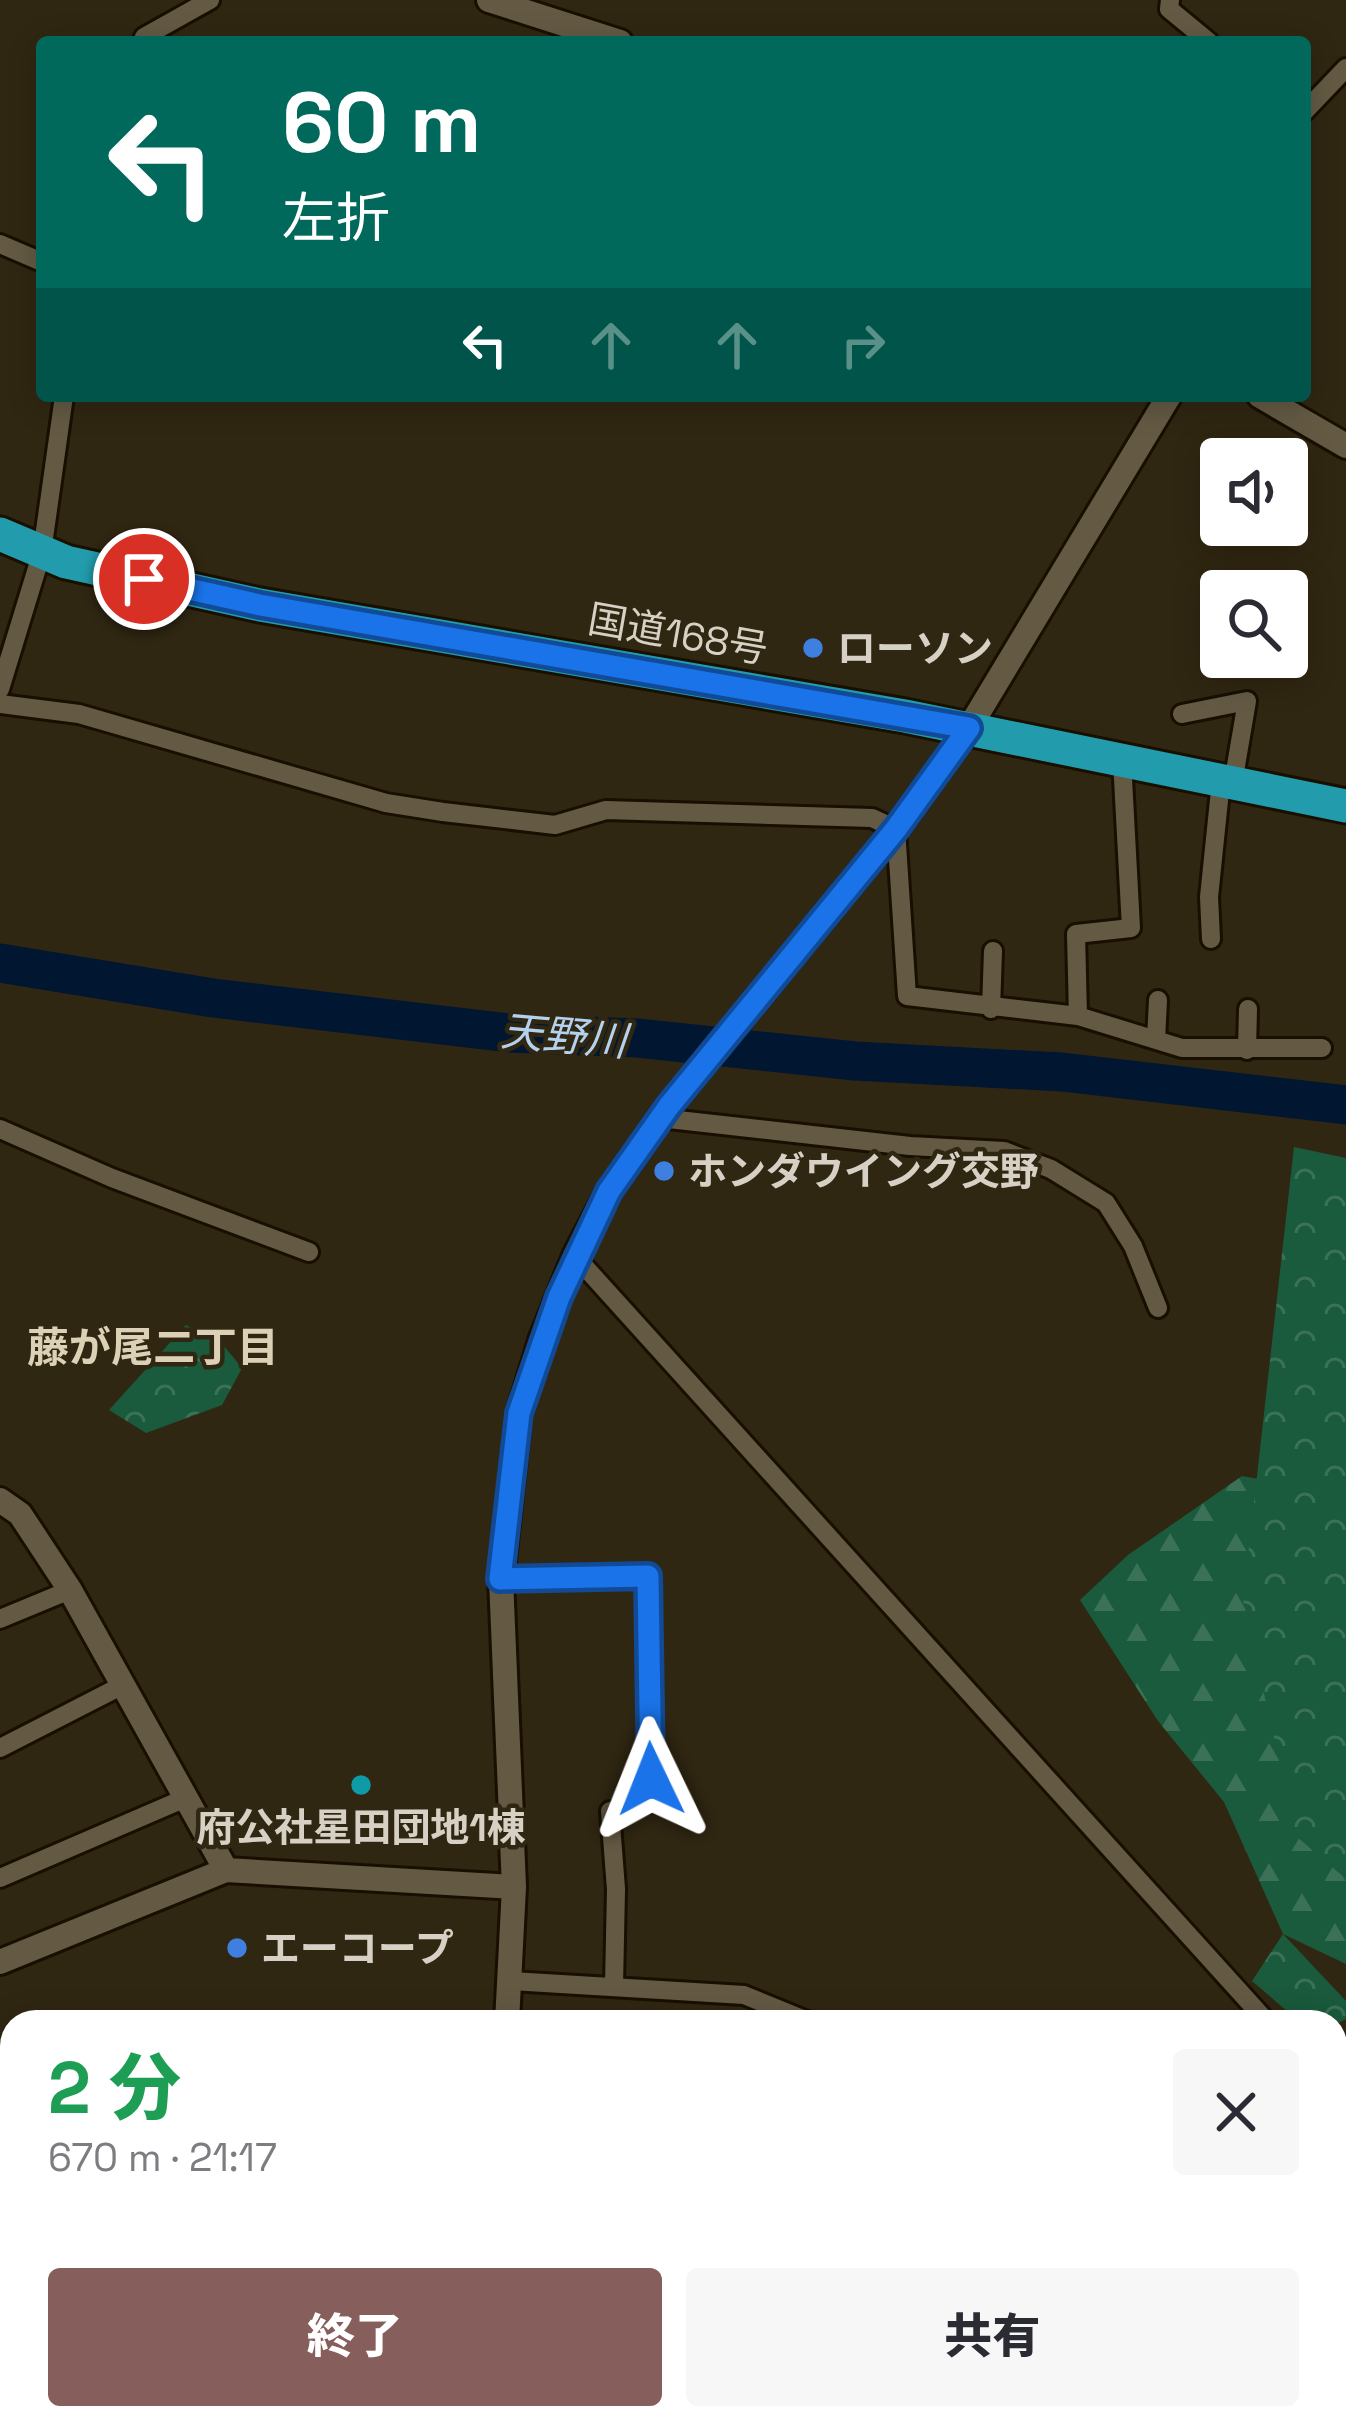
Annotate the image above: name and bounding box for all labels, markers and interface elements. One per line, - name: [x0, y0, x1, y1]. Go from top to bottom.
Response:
- text: 60 m: [282, 69, 481, 177]
- icon: left: [84, 84, 240, 240]
- text: 左折: [282, 184, 390, 253]
- icon: left: [452, 312, 518, 378]
- icon: ahead: [578, 312, 644, 378]
- icon: ahead: [704, 312, 770, 378]
- icon: right: [830, 312, 896, 378]
- map controls: [1200, 438, 1308, 678]
- button: sound: [1200, 438, 1308, 546]
- pin: [93, 528, 195, 630]
- icon: arrive: [111, 546, 177, 612]
- button: search: [1200, 570, 1308, 678]
- street label: 国道168号: [584, 594, 772, 674]
- place label: ローソン: [837, 624, 993, 673]
- marker: ローソン: [800, 635, 826, 661]
- water label: 天野川: [499, 1004, 633, 1068]
- place label: ホンダウイング交野: [688, 1147, 1039, 1196]
- marker: ホンダウイング交野: [651, 1158, 677, 1184]
- district label: 藤が尾二丁目: [27, 1321, 279, 1374]
- position arrow: [588, 1716, 714, 1842]
- marker: 府公社星田団地1棟: [348, 1772, 374, 1798]
- place label: 府公社星田団地1棟: [196, 1803, 526, 1852]
- place label: エーコープ: [261, 1924, 454, 1973]
- marker: エーコープ: [224, 1935, 250, 1961]
- text: 2 分: [48, 2042, 181, 2134]
- button: close: [1173, 2049, 1299, 2175]
- text: 670 m · 21:17: [48, 2133, 277, 2182]
- button: 終了: [48, 2268, 662, 2406]
- button: 共有: [686, 2268, 1299, 2406]

